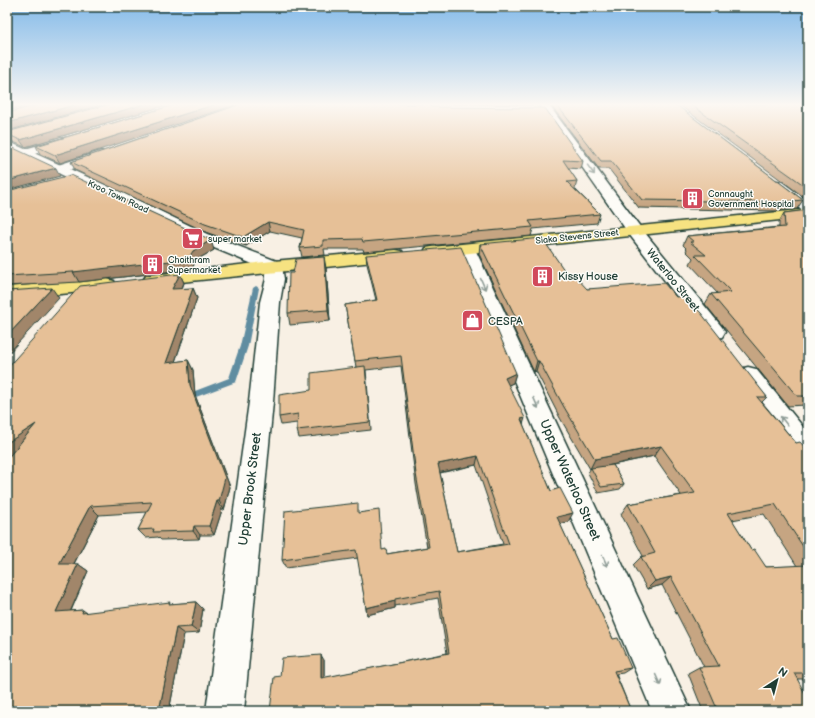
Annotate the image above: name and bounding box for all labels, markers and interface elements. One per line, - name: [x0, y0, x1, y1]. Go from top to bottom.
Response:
- one-way arrow: [587, 164, 595, 175]
- street label: Kroo Town Road: [86, 178, 150, 216]
- building icon: Connaught Government Hospital: [679, 186, 705, 212]
- place label: Connaught Government Hospital: [708, 189, 794, 210]
- supermarket icon: super market: [179, 226, 205, 252]
- street label: Siaka Stevens Street: [535, 227, 619, 247]
- place label: super market: [208, 234, 262, 245]
- street label: Waterloo Street: [644, 246, 703, 314]
- building icon: Choithram Supermarket: [140, 252, 166, 278]
- place label: Choithram Supermarket: [168, 255, 221, 276]
- building icon: Kissy House: [529, 263, 555, 289]
- place label: Kissy House: [558, 270, 619, 283]
- one-way arrow: [480, 278, 487, 290]
- shop icon: CESPA: [460, 308, 486, 334]
- place label: CESPA: [488, 315, 523, 328]
- one-way arrow: [533, 397, 540, 409]
- one-way arrow: [780, 416, 788, 427]
- street label: Upper Waterloo Street: [536, 417, 604, 543]
- street label: Upper Brook Street: [235, 431, 265, 547]
- one-way arrow: [602, 554, 610, 566]
- north arrow: [757, 660, 797, 700]
- text: N: [775, 665, 790, 680]
- one-way arrow: [655, 673, 662, 685]

